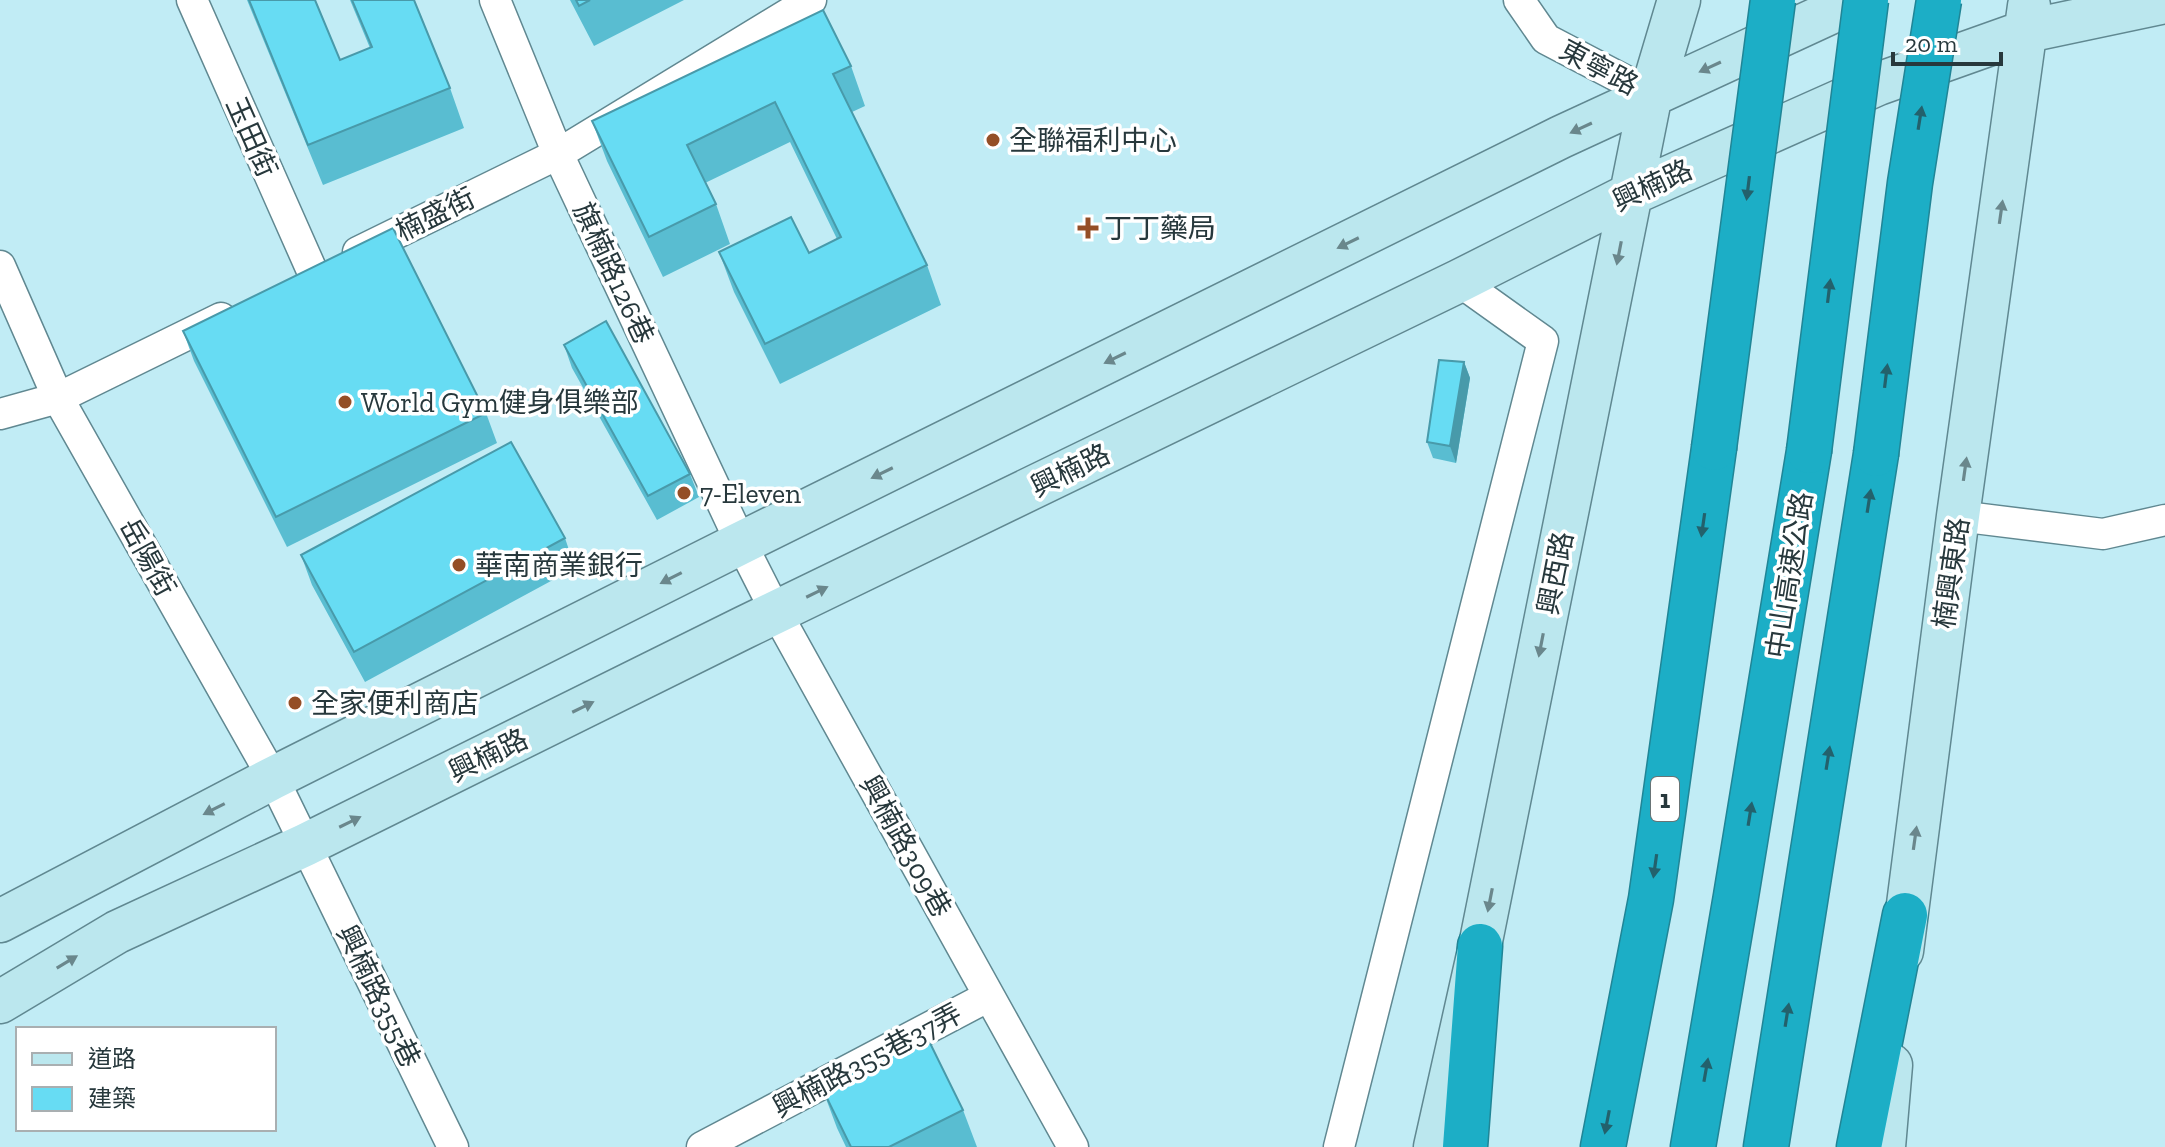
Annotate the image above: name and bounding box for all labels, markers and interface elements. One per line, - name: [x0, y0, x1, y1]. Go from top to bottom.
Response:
- scale bar: [1893, 16, 2001, 66]
- text: 20 m: [1905, 29, 1958, 58]
- street label: 東寧路: [1554, 33, 1644, 102]
- one-way arrow: [1698, 61, 1722, 74]
- street label: 玉田街: [219, 92, 284, 182]
- one-way arrow: [1914, 106, 1927, 131]
- one-way arrow: [1569, 121, 1592, 135]
- place label: 全聯福利中心: [1009, 124, 1177, 157]
- marker: 全聯福利中心: [984, 131, 1002, 149]
- street label: 興楠路: [1607, 153, 1697, 218]
- one-way arrow: [1741, 176, 1754, 201]
- street label: 楠盛街: [390, 181, 480, 248]
- street label: 旗楠路126巷: [566, 197, 661, 349]
- one-way arrow: [1995, 199, 2008, 224]
- place label: 丁丁藥局: [1104, 212, 1216, 245]
- marker: 丁丁藥局: [1079, 219, 1097, 237]
- one-way arrow: [1336, 236, 1359, 250]
- one-way arrow: [1612, 241, 1625, 266]
- one-way arrow: [1823, 278, 1836, 303]
- one-way arrow: [1103, 351, 1126, 365]
- one-way arrow: [1880, 363, 1893, 388]
- place label: World Gym健身俱樂部: [361, 386, 639, 419]
- marker: World Gym健身俱樂部: [336, 393, 354, 411]
- street label: 興楠路: [1025, 437, 1115, 504]
- one-way arrow: [1959, 457, 1972, 482]
- one-way arrow: [870, 467, 893, 480]
- place label: 7-Eleven: [700, 477, 801, 510]
- marker: 7-Eleven: [675, 484, 693, 502]
- one-way arrow: [1863, 488, 1876, 513]
- street label: 中山高速公路: [1760, 490, 1819, 661]
- street label: 岳陽街: [113, 513, 182, 602]
- one-way arrow: [1696, 513, 1709, 538]
- street label: 楠興東路: [1927, 515, 1976, 631]
- street label: 興西路: [1531, 529, 1580, 617]
- place label: 華南商業銀行: [475, 549, 643, 582]
- marker: 華南商業銀行: [450, 556, 468, 574]
- one-way arrow: [659, 571, 682, 585]
- one-way arrow: [805, 585, 828, 599]
- one-way arrow: [1534, 633, 1546, 658]
- place label: 全家便利商店: [311, 687, 479, 720]
- marker: 全家便利商店: [286, 694, 304, 712]
- one-way arrow: [572, 700, 595, 714]
- street label: 興楠路: [443, 722, 533, 789]
- one-way arrow: [1822, 745, 1835, 770]
- street label: 興楠路309巷: [853, 770, 958, 923]
- road number: 1: [1651, 777, 1679, 821]
- one-way arrow: [1744, 801, 1757, 826]
- one-way arrow: [202, 802, 225, 815]
- one-way arrow: [339, 816, 362, 829]
- one-way arrow: [1909, 825, 1922, 850]
- one-way arrow: [1648, 854, 1661, 879]
- one-way arrow: [1483, 888, 1495, 913]
- street label: 興楠路355巷: [330, 920, 427, 1073]
- one-way arrow: [56, 955, 78, 969]
- street label: 興楠路355巷37弄: [767, 997, 967, 1124]
- one-way arrow: [1782, 1002, 1794, 1027]
- legend: [16, 1027, 276, 1131]
- text: 道路: [88, 1044, 136, 1073]
- one-way arrow: [1701, 1057, 1713, 1082]
- text: 建築: [88, 1084, 136, 1113]
- one-way arrow: [1601, 1109, 1613, 1134]

